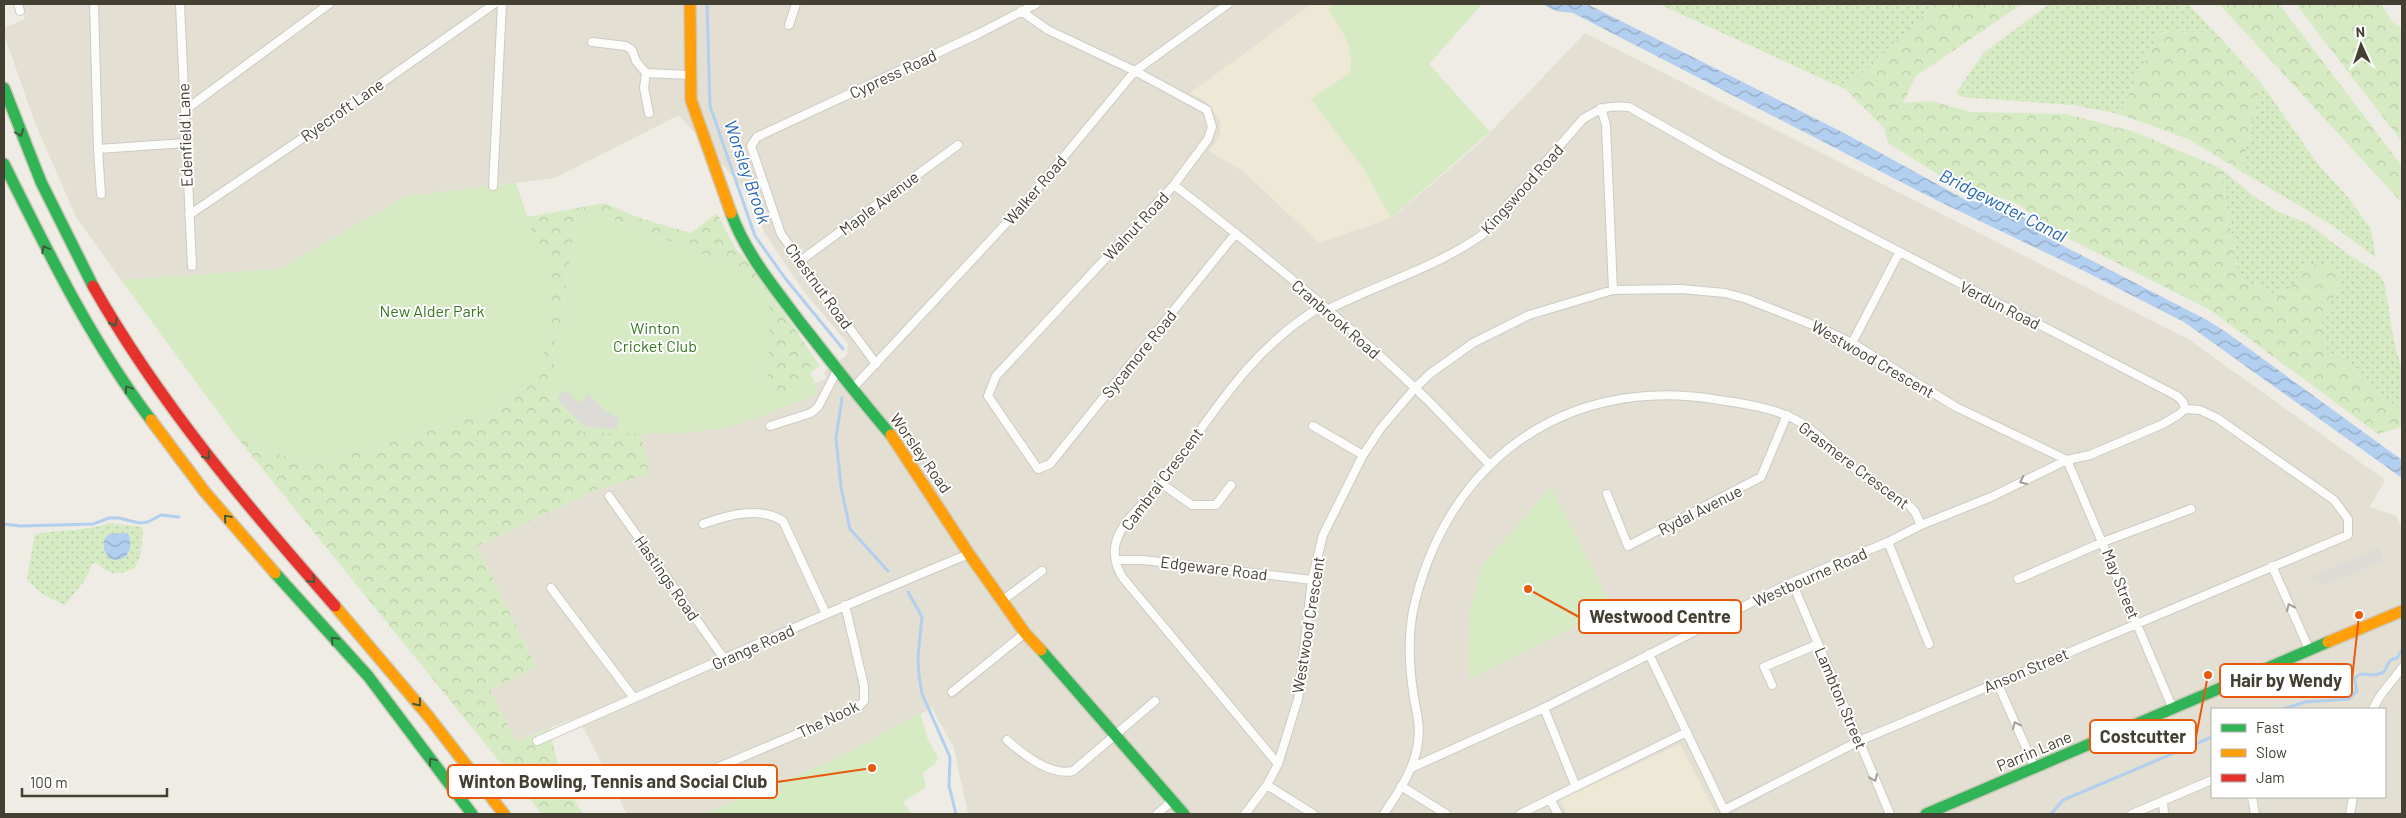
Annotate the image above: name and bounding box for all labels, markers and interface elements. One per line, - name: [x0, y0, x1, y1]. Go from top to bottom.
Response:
- north arrow: [2336, 20, 2386, 70]
- text: N: [2355, 23, 2365, 40]
- street label: Cypress Road: [846, 45, 939, 102]
- street label: Ryecroft Lane: [296, 74, 387, 145]
- street label: Edenfield Lane: [173, 83, 196, 187]
- water label: Worsley Brook: [720, 117, 776, 227]
- one-way arrow: [15, 129, 25, 137]
- street label: Kingswood Road: [1476, 140, 1567, 237]
- street label: Walker Road: [999, 151, 1070, 228]
- water label: Bridgewater Canal: [1936, 164, 2071, 247]
- street label: Maple Avenue: [835, 167, 922, 239]
- street label: Walnut Road: [1099, 187, 1172, 264]
- street label: Chestnut Road: [782, 239, 857, 332]
- one-way arrow: [41, 246, 51, 255]
- street label: Cranbrook Road: [1288, 275, 1384, 362]
- street label: Verdun Road: [1957, 276, 2043, 333]
- park label: New Alder Park: [380, 301, 485, 320]
- street label: Sycamore Road: [1097, 306, 1180, 401]
- street label: Westwood Crescent: [1808, 316, 1938, 401]
- one-way arrow: [108, 317, 118, 326]
- park label: Winton Cricket Club: [613, 318, 697, 355]
- one-way arrow: [125, 385, 134, 395]
- street label: Worsley Road: [887, 409, 956, 496]
- street label: Grasmere Crescent: [1795, 417, 1913, 512]
- street label: Cambrai Crescent: [1117, 424, 1206, 534]
- one-way arrow: [201, 450, 209, 459]
- one-way arrow: [2019, 475, 2028, 486]
- street label: Rydal Avenue: [1655, 480, 1745, 539]
- one-way arrow: [224, 514, 233, 523]
- street label: Hastings Road: [631, 531, 704, 624]
- street label: Westbourne Road: [1750, 543, 1870, 610]
- street label: May Street: [2099, 546, 2144, 622]
- street label: Edgeware Road: [1159, 552, 1269, 583]
- street label: Westwood Crescent: [1287, 555, 1328, 695]
- one-way arrow: [306, 574, 315, 583]
- callout: Westwood Centre: [1579, 600, 1741, 633]
- one-way arrow: [2286, 604, 2296, 612]
- text: Westwood Centre: [1589, 605, 1731, 627]
- street label: Grange Road: [709, 620, 797, 673]
- one-way arrow: [331, 636, 340, 645]
- street label: Anson Street: [1981, 643, 2071, 696]
- street label: Lambton Street: [1811, 644, 1872, 752]
- callout: Hair by Wendy: [2220, 664, 2352, 697]
- text: Hair by Wendy: [2230, 669, 2342, 691]
- street label: The Nook: [794, 696, 861, 741]
- one-way arrow: [412, 697, 420, 706]
- legend: [2211, 708, 2386, 798]
- text: Fast: [2256, 718, 2284, 736]
- callout: Costcutter: [2090, 720, 2196, 753]
- one-way arrow: [2012, 721, 2023, 730]
- text: Costcutter: [2100, 725, 2186, 747]
- street label: Parrin Lane: [1994, 726, 2074, 775]
- text: Slow: [2256, 743, 2287, 761]
- one-way arrow: [430, 758, 438, 767]
- callout: Winton Bowling, Tennis and Social Club: [448, 765, 777, 798]
- scale bar: [22, 766, 168, 798]
- text: Jam: [2256, 768, 2285, 786]
- text: Winton Bowling, Tennis and Social Club: [458, 770, 768, 792]
- text: 100 m: [30, 773, 68, 791]
- one-way arrow: [1868, 773, 1879, 782]

